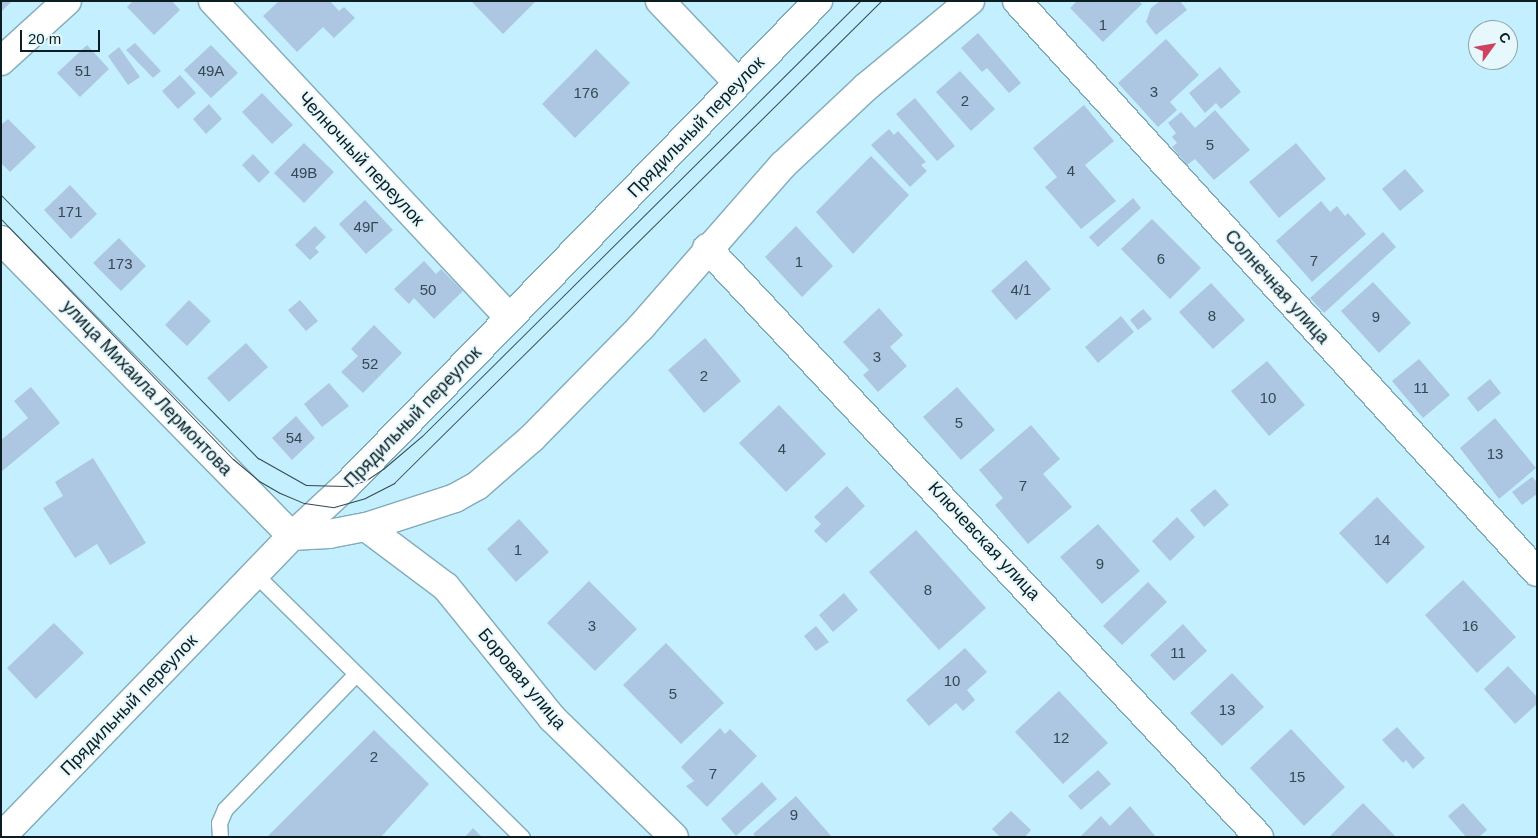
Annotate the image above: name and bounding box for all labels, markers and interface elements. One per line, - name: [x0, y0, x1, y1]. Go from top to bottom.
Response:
- house number: 1: [1099, 16, 1107, 34]
- scale bar: [22, 20, 102, 52]
- north arrow: [1468, 20, 1518, 70]
- text: С: [1495, 29, 1514, 46]
- text: 20 m: [28, 30, 61, 47]
- street label: Прядильный переулок: [623, 52, 769, 202]
- house number: 51: [75, 62, 91, 80]
- house number: 49А: [198, 62, 224, 80]
- house number: 3: [1150, 83, 1158, 101]
- house number: 176: [573, 84, 599, 102]
- street label: Челночный переулок: [293, 87, 429, 231]
- house number: 2: [961, 92, 969, 110]
- house number: 5: [1206, 136, 1214, 154]
- house number: 4: [1067, 162, 1075, 180]
- house number: 49В: [291, 164, 317, 182]
- house number: 171: [57, 203, 83, 221]
- house number: 49Г: [354, 218, 378, 236]
- street label: Солнечная улица: [1220, 226, 1334, 348]
- house number: 6: [1157, 250, 1165, 268]
- house number: 7: [1310, 252, 1318, 270]
- house number: 1: [795, 253, 803, 271]
- house number: 173: [107, 255, 133, 273]
- house number: 50: [420, 281, 436, 299]
- house number: 4/1: [1011, 281, 1031, 299]
- street label: улица Михаила Лермонтова: [57, 296, 237, 480]
- house number: 8: [1208, 307, 1216, 325]
- house number: 9: [1372, 308, 1380, 326]
- street label: Прядильный переулок: [340, 342, 486, 492]
- house number: 3: [873, 348, 881, 366]
- house number: 52: [362, 355, 378, 373]
- house number: 2: [700, 367, 708, 385]
- house number: 11: [1413, 379, 1429, 397]
- house number: 10: [1260, 389, 1276, 407]
- house number: 5: [955, 414, 963, 432]
- house number: 54: [286, 429, 302, 447]
- house number: 4: [778, 440, 786, 458]
- house number: 13: [1487, 445, 1503, 463]
- street label: Ключевская улица: [923, 477, 1045, 605]
- house number: 7: [1019, 477, 1027, 495]
- house number: 14: [1374, 531, 1390, 549]
- house number: 1: [514, 541, 522, 559]
- house number: 9: [1096, 555, 1104, 573]
- house number: 8: [924, 581, 932, 599]
- house number: 3: [588, 617, 596, 635]
- house number: 16: [1462, 617, 1478, 635]
- street label: Боровая улица: [473, 624, 571, 734]
- street label: Прядильный переулок: [56, 630, 202, 780]
- house number: 11: [1170, 644, 1186, 662]
- house number: 10: [944, 672, 960, 690]
- house number: 5: [669, 685, 677, 703]
- house number: 13: [1219, 701, 1235, 719]
- house number: 12: [1053, 729, 1069, 747]
- house number: 2: [370, 748, 378, 766]
- house number: 7: [709, 765, 717, 783]
- house number: 15: [1289, 768, 1305, 786]
- house number: 9: [790, 806, 798, 824]

